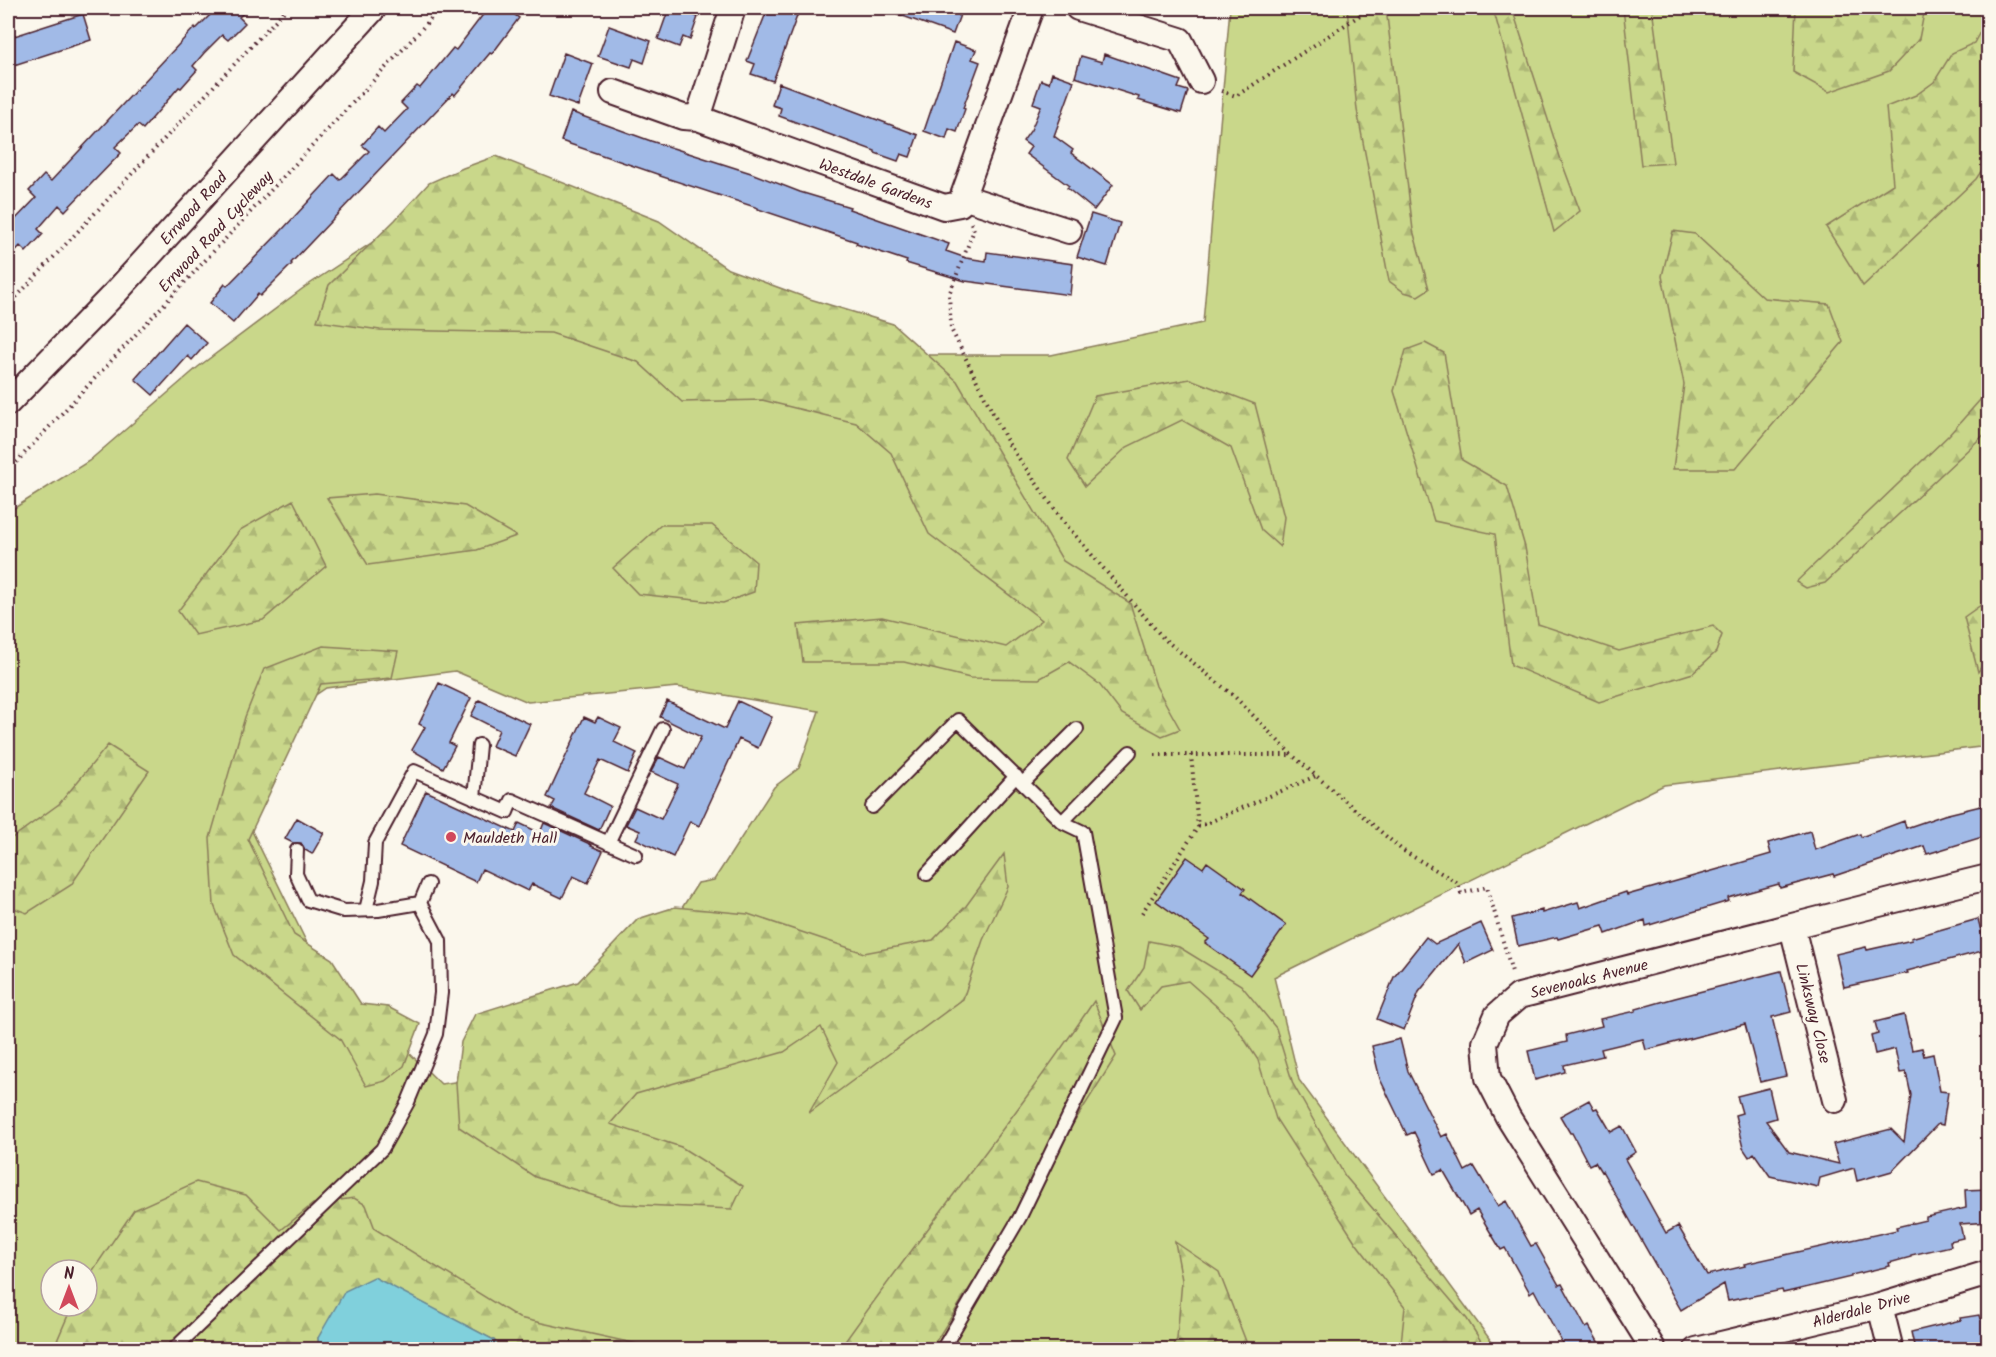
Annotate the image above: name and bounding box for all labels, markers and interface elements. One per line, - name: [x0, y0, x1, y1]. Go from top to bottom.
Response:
- street label: Westdale Gardens: [815, 152, 936, 217]
- street label: Errwood Road Cycleway: [153, 165, 280, 299]
- street label: Errwood Road: [154, 166, 235, 251]
- place label: Mauldeth Hall: [463, 826, 557, 851]
- marker: Mauldeth Hall: [444, 830, 458, 844]
- street label: Sevenoaks Avenue: [1528, 953, 1651, 1006]
- street label: Linksway Close: [1788, 961, 1837, 1066]
- north arrow: [39, 1258, 99, 1318]
- text: N: [64, 1262, 74, 1287]
- street label: Alderdale Drive: [1810, 1285, 1913, 1336]

